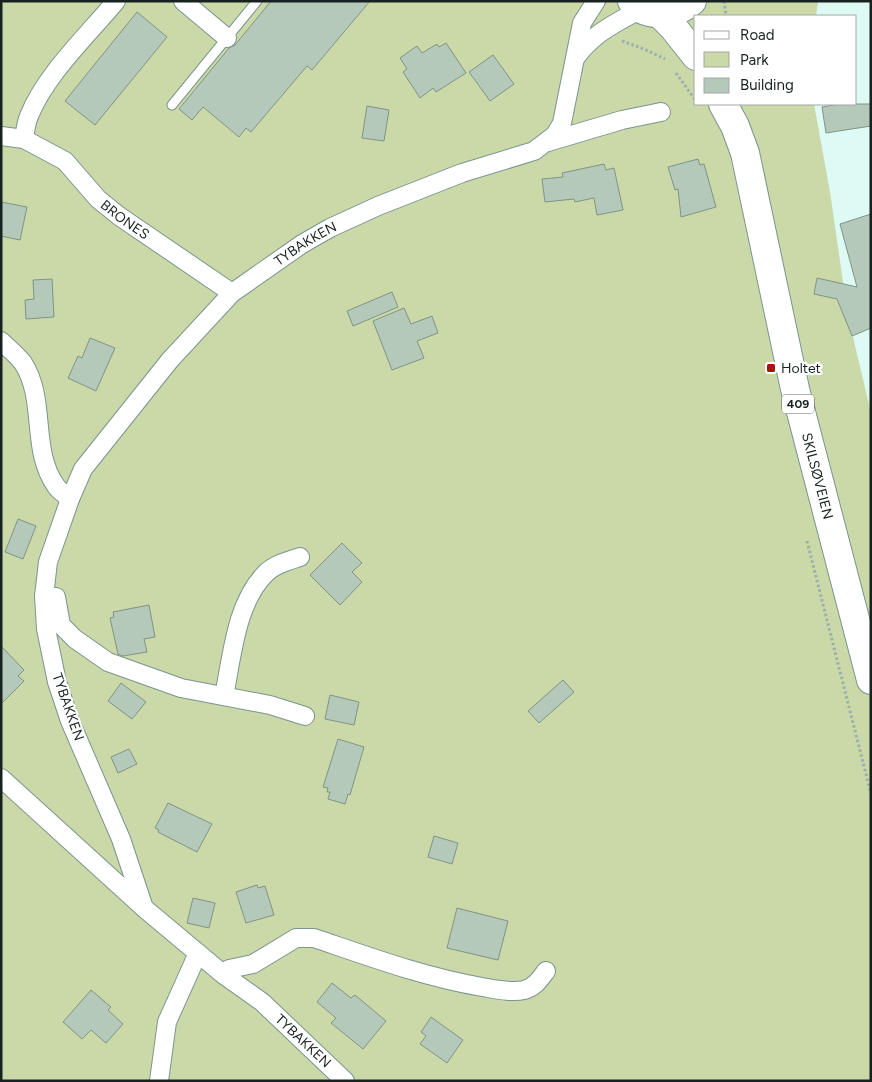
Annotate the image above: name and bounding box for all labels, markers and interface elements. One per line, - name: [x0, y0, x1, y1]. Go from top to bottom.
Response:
- legend: [694, 15, 857, 105]
- text: Road: [740, 26, 775, 44]
- text: Park: [740, 51, 769, 69]
- text: Building: [740, 76, 794, 94]
- street label: BRONES: [97, 196, 153, 243]
- street label: TYBAKKEN: [271, 218, 339, 269]
- place label: Holtet: [781, 360, 821, 377]
- marker: Holtet: [765, 362, 777, 374]
- road number: 409: [782, 394, 814, 414]
- street label: SKILSØVEIEN: [798, 431, 837, 521]
- street label: TYBAKKEN: [48, 671, 88, 743]
- street label: TYBAKKEN: [271, 1011, 335, 1071]

